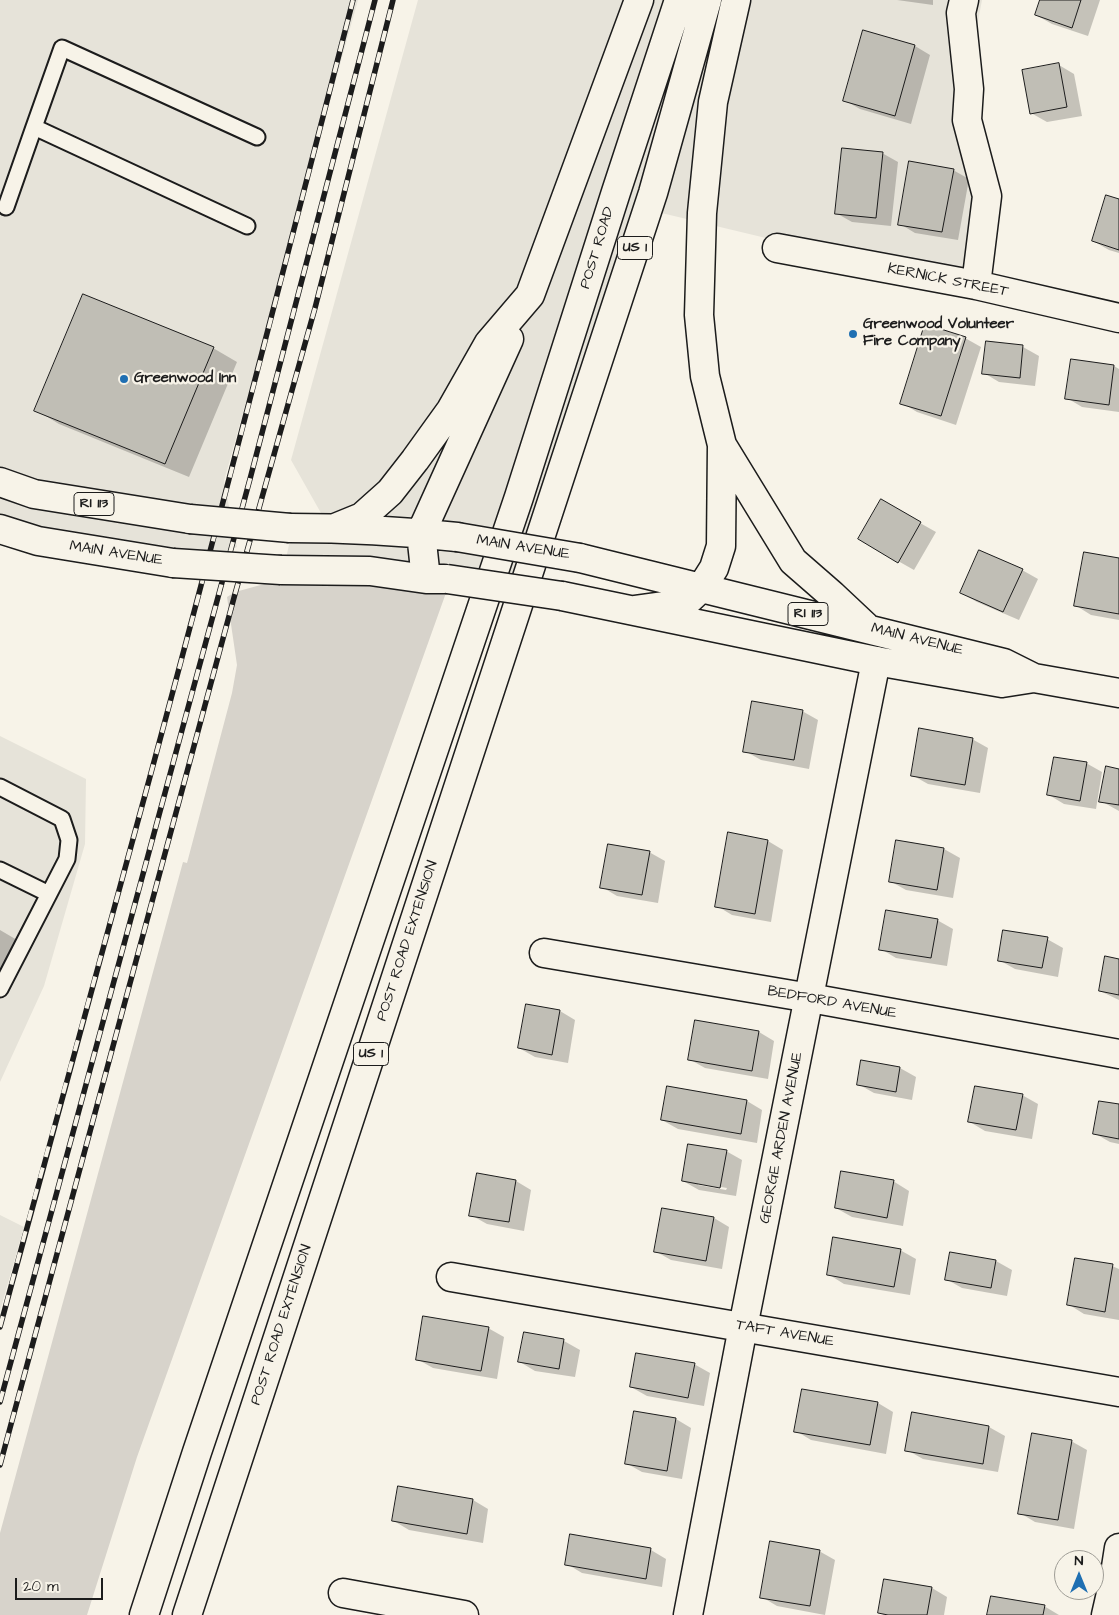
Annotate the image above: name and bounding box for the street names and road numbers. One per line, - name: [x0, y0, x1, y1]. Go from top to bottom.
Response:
- street label: POST ROAD: [577, 205, 619, 291]
- road number: US 1: [618, 237, 652, 260]
- street label: KERNICK STREET: [886, 260, 1010, 302]
- road number: RI 113: [74, 492, 114, 516]
- street label: MAIN AVENUE: [475, 532, 571, 564]
- street label: MAIN AVENUE: [68, 538, 164, 570]
- road number: RI 113: [788, 602, 828, 626]
- street label: MAIN AVENUE: [869, 620, 965, 660]
- street label: POST ROAD EXTENSION: [374, 859, 442, 1023]
- street label: BEDFORD AVENUE: [766, 983, 898, 1023]
- road number: US 1: [354, 1042, 388, 1066]
- street label: GEORGE ARDEN AVENUE: [757, 1051, 807, 1225]
- street label: POST ROAD EXTENSION: [248, 1243, 316, 1407]
- street label: TAFT AVENUE: [735, 1317, 835, 1351]

